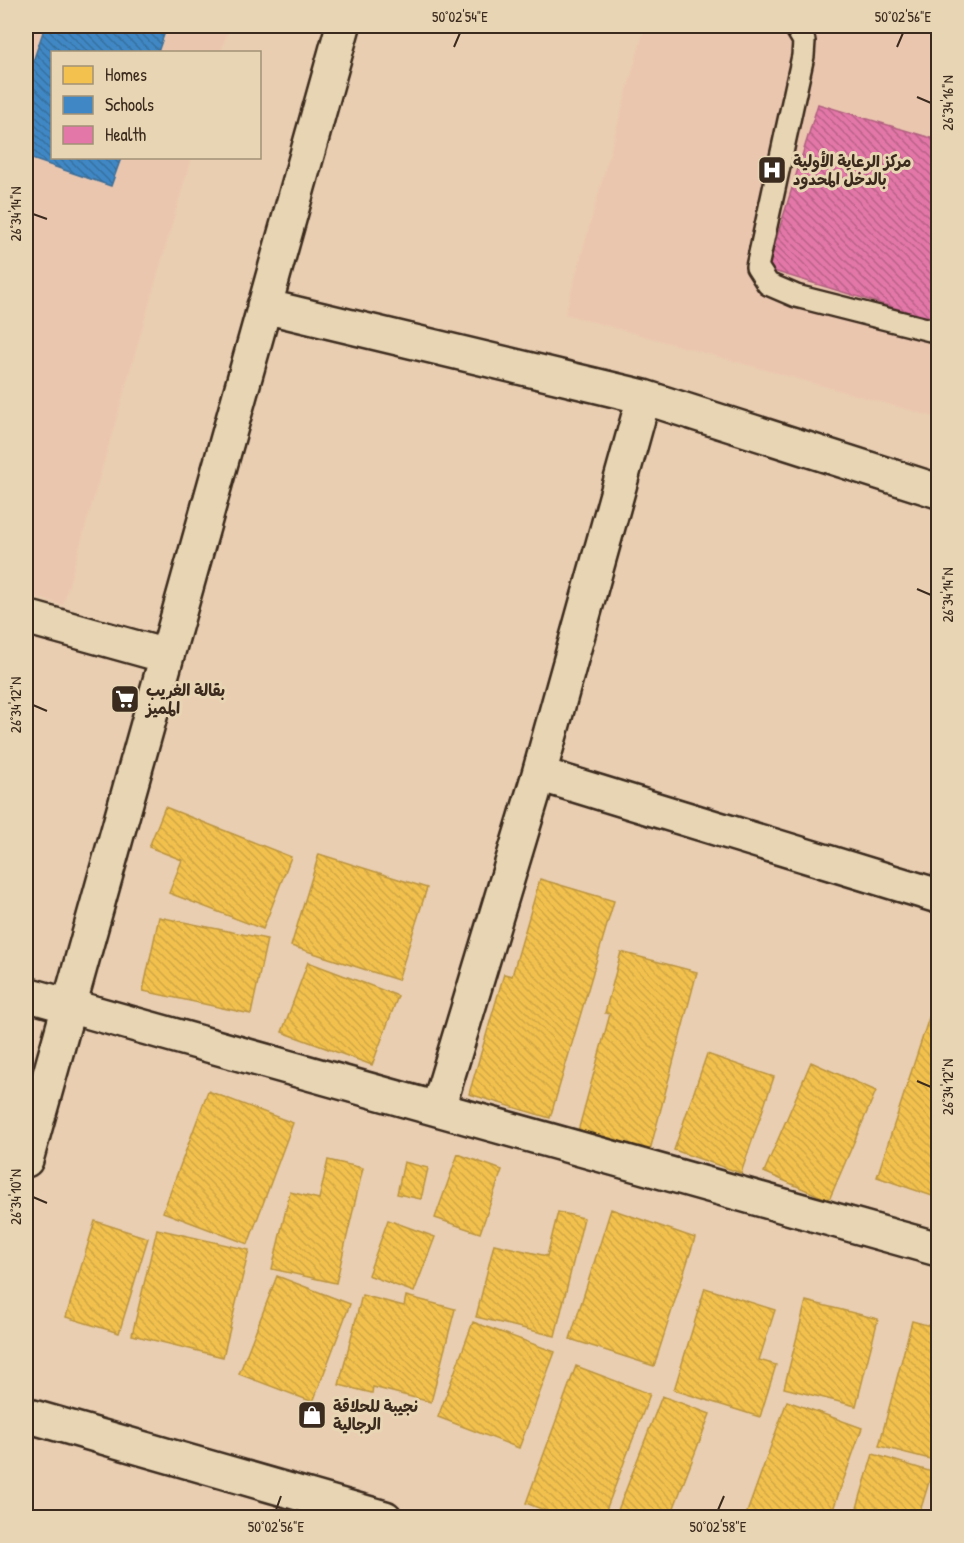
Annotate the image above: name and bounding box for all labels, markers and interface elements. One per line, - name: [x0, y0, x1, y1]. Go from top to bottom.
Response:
- text: 50°02'54"E: [432, 6, 488, 27]
- text: 50°02'56"E: [875, 6, 931, 27]
- legend: [51, 51, 261, 159]
- text: Homes: [105, 62, 147, 87]
- text: 26°34'16"N: [937, 75, 958, 131]
- text: Schools: [105, 92, 154, 117]
- text: Health: [105, 122, 147, 147]
- place label: مركز الرعاية الأولية بالدخل المحدود: [793, 150, 911, 190]
- hospital icon: مركز الرعاية الأولية بالدخل المحدود: [756, 154, 788, 186]
- text: 26°34'14"N: [5, 187, 26, 241]
- text: 26°34'14"N: [937, 568, 958, 622]
- text: 26°34'12"N: [5, 677, 26, 733]
- place label: بقالة الغريب المميز: [144, 679, 225, 719]
- supermarket icon: بقالة الغريب المميز: [109, 683, 141, 715]
- text: 26°34'12"N: [937, 1059, 958, 1115]
- text: 26°34'10"N: [5, 1169, 26, 1225]
- place label: نجيبة للحلاقة الرجالية: [333, 1395, 418, 1435]
- shop icon: نجيبة للحلاقة الرجالية: [296, 1399, 328, 1431]
- text: 50°02'56"E: [248, 1516, 304, 1537]
- text: 50°02'58"E: [690, 1516, 747, 1537]

